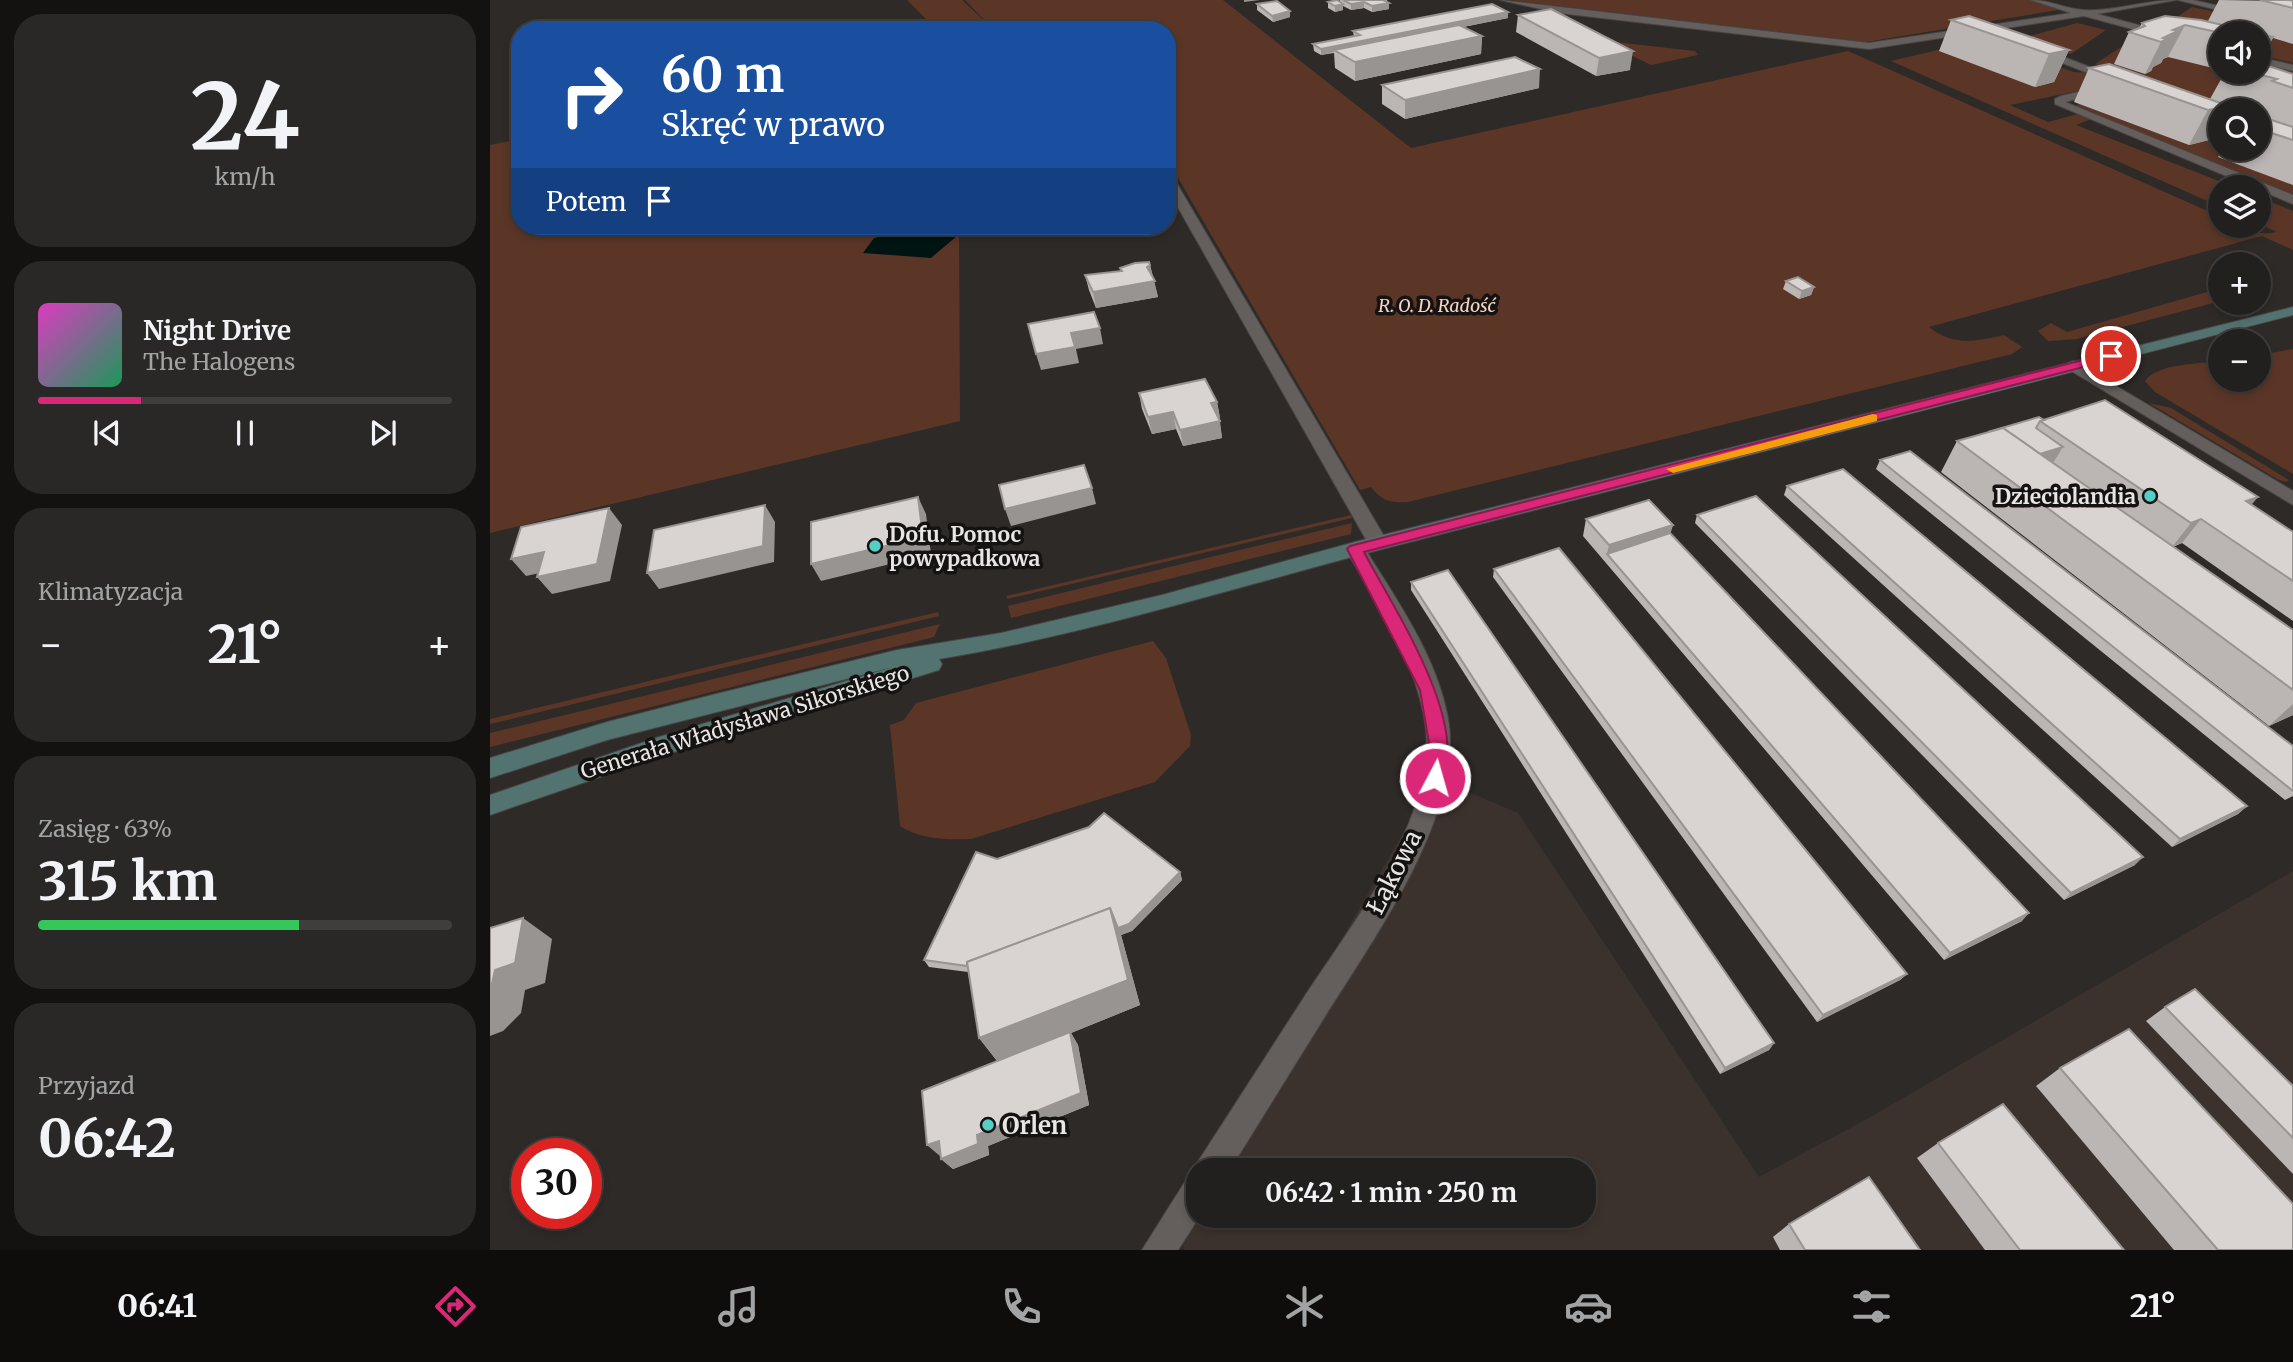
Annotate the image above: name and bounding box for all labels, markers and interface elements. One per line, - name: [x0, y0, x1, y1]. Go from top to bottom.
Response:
- map controls: [2208, 21, 2271, 392]
- button: sound: [2208, 21, 2271, 84]
- text: 60 m: [661, 44, 784, 105]
- icon: right: [546, 49, 637, 140]
- text: 24: [190, 59, 300, 174]
- button: search: [2208, 98, 2271, 161]
- text: Skręć w prawo: [661, 105, 885, 145]
- text: km/h: [215, 162, 275, 191]
- button: layers: [2208, 175, 2271, 238]
- icon: arrive: [640, 182, 678, 220]
- text: Potem: [546, 185, 626, 218]
- button: +: [2208, 252, 2271, 315]
- park label: R. O. D. Radość: [1378, 294, 1496, 317]
- text: Night Drive: [143, 314, 291, 347]
- pin: [2081, 326, 2141, 386]
- button: −: [2208, 329, 2271, 392]
- icon: arrive: [2092, 337, 2130, 375]
- text: The Halogens: [143, 347, 295, 376]
- icon: previous: [88, 414, 126, 452]
- icon: pause: [226, 414, 264, 452]
- icon: next: [364, 414, 402, 452]
- place label: Dzieciolandia: [1995, 483, 2136, 510]
- marker: Dzieciolandia: [2142, 488, 2158, 504]
- place label: Dofu. Pomoc powypadkowa: [889, 521, 1041, 572]
- marker: Dofu. Pomoc powypadkowa: [867, 538, 883, 554]
- text: Klimatyzacja: [38, 577, 183, 606]
- text: 21°: [207, 612, 283, 677]
- text: −: [38, 621, 63, 668]
- text: +: [427, 621, 452, 668]
- street label: Generała Władysława Sikorskiego: [577, 659, 913, 785]
- position arrow: [1398, 741, 1472, 815]
- text: Zasięg · 63%: [38, 814, 172, 843]
- street label: Łąkowa: [1360, 825, 1428, 919]
- text: 315 km: [38, 849, 217, 914]
- text: Przyjazd: [38, 1071, 135, 1100]
- text: 06:42: [38, 1106, 176, 1171]
- place label: Orlen: [1002, 1110, 1067, 1141]
- marker: Orlen: [980, 1117, 996, 1133]
- speed limit sign: 30: [511, 1138, 602, 1229]
- text: 06:42 · 1 min · 250 m: [1265, 1176, 1517, 1209]
- icon: directions: [431, 1282, 480, 1331]
- icon: music: [714, 1282, 763, 1331]
- icon: phone: [997, 1282, 1046, 1331]
- icon: climate: [1280, 1282, 1329, 1331]
- icon: car: [1564, 1282, 1613, 1331]
- icon: filters: [1847, 1282, 1896, 1331]
- text: 06:41: [117, 1286, 197, 1326]
- text: 21°: [2130, 1286, 2176, 1326]

